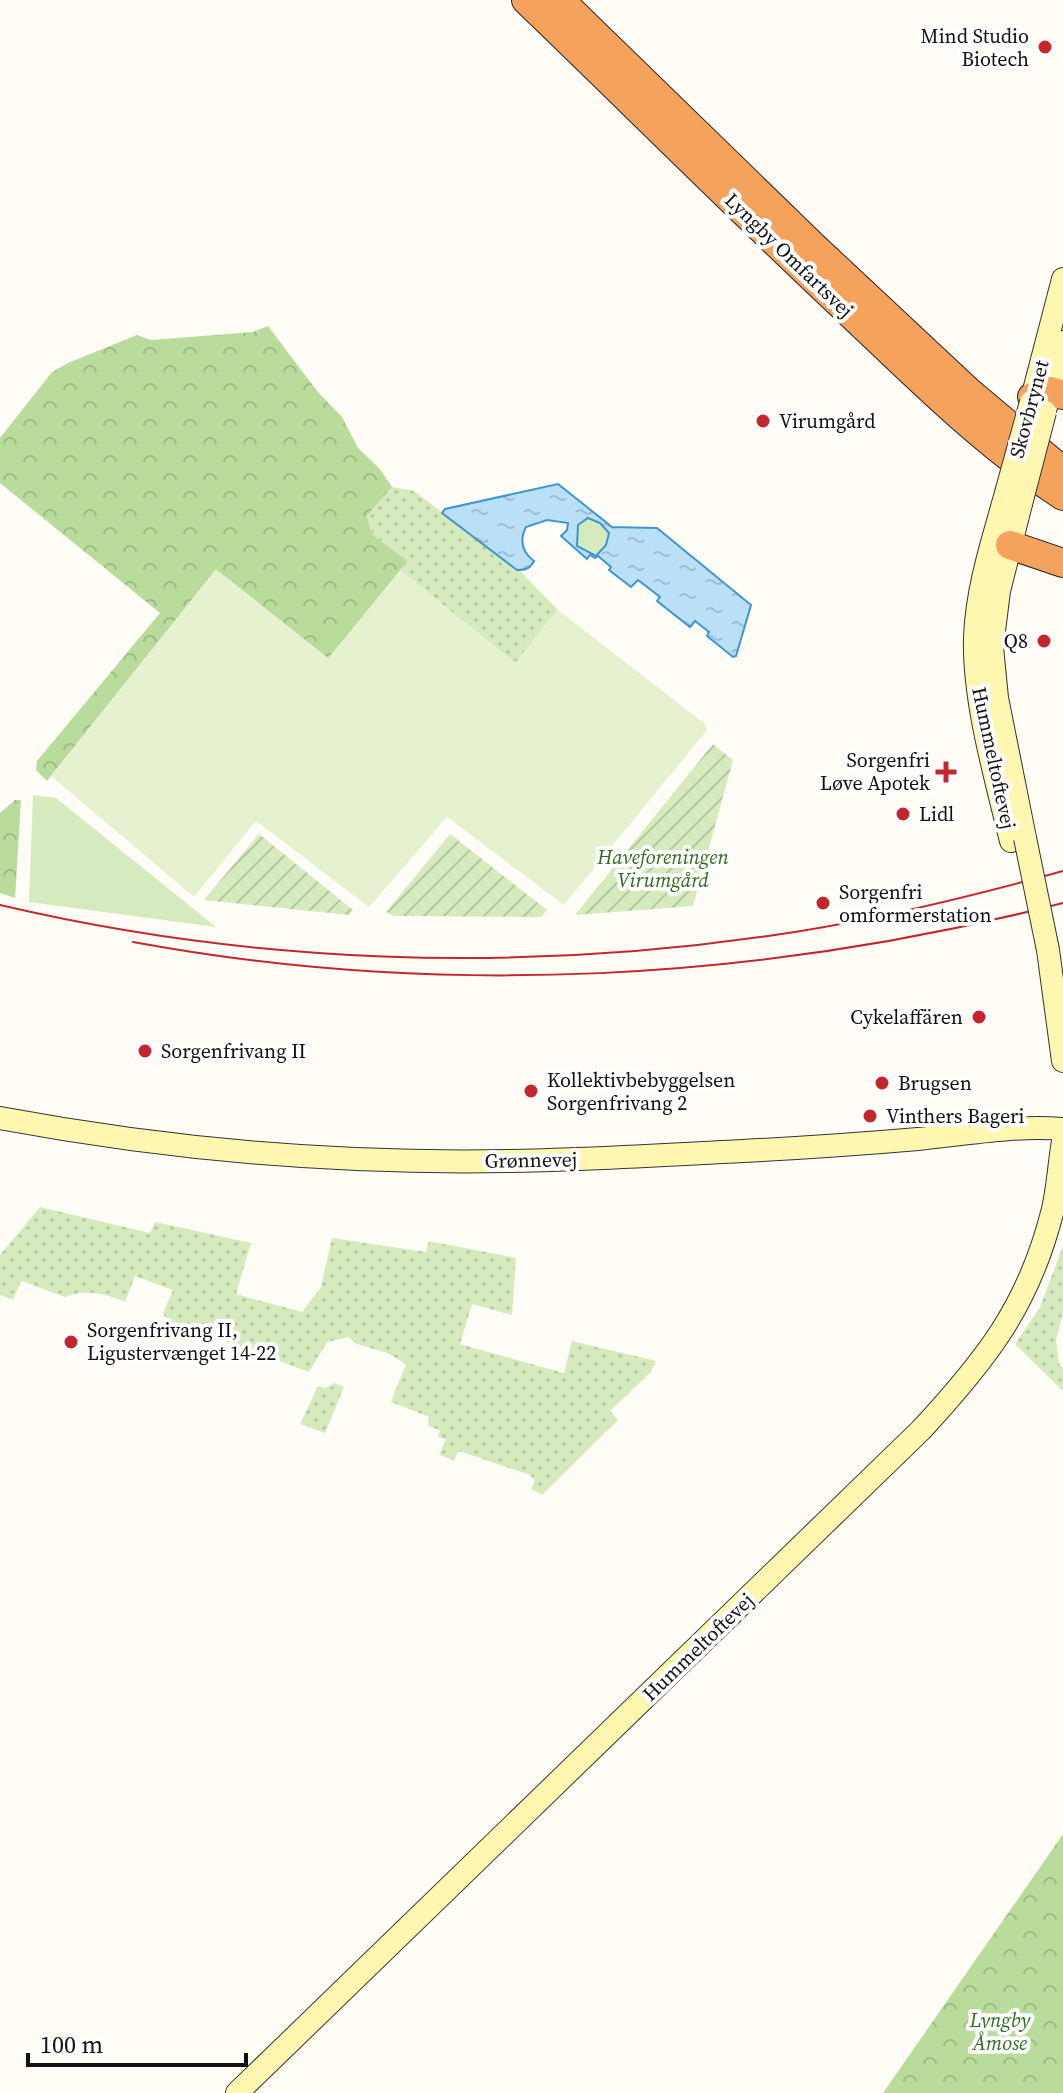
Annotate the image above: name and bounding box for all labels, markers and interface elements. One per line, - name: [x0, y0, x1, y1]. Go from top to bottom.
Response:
- place label: Mind Studio Biotech: [921, 22, 1029, 73]
- marker: Mind Studio Biotech: [1036, 38, 1054, 56]
- street label: Lyngby Omfartsvej: [719, 186, 859, 324]
- street label: Skovbrynet: [1002, 356, 1056, 461]
- place label: Virumgård: [779, 407, 876, 435]
- marker: Virumgård: [754, 412, 772, 430]
- place label: Q8: [1004, 627, 1028, 655]
- marker: Q8: [1035, 632, 1053, 650]
- street label: Hummeltoftevej: [965, 684, 1023, 832]
- place label: Sorgenfri Løve Apotek: [820, 746, 930, 797]
- marker: Sorgenfri Løve Apotek: [937, 763, 955, 781]
- place label: Lidl: [919, 800, 954, 828]
- marker: Lidl: [894, 805, 912, 823]
- park label: Haveforeningen Virumgård: [596, 843, 729, 894]
- place label: Sorgenfri omformerstation: [839, 878, 992, 929]
- marker: Sorgenfri omformerstation: [814, 894, 832, 912]
- place label: Cykelaffären: [850, 1003, 963, 1031]
- marker: Cykelaffären: [970, 1008, 988, 1026]
- place label: Sorgenfrivang II: [161, 1037, 306, 1065]
- marker: Sorgenfrivang II: [136, 1042, 154, 1060]
- place label: Kollektivbebyggelsen Sorgenfrivang 2: [547, 1066, 735, 1117]
- place label: Brugsen: [898, 1069, 972, 1097]
- marker: Brugsen: [873, 1074, 891, 1092]
- marker: Kollektivbebyggelsen Sorgenfrivang 2: [522, 1082, 540, 1100]
- place label: Vinthers Bageri: [886, 1102, 1025, 1130]
- marker: Vinthers Bageri: [861, 1107, 879, 1125]
- street label: Grønnevej: [484, 1145, 578, 1175]
- place label: Sorgenfrivang II, Ligustervænget 14-22: [87, 1316, 276, 1367]
- marker: Sorgenfrivang II, Ligustervænget 14-22: [62, 1333, 80, 1351]
- street label: Hummeltoftevej: [636, 1587, 760, 1707]
- park label: Lyngby Åmose: [969, 2006, 1031, 2057]
- scale bar: [28, 2017, 246, 2067]
- text: 100 m: [40, 2028, 103, 2061]

